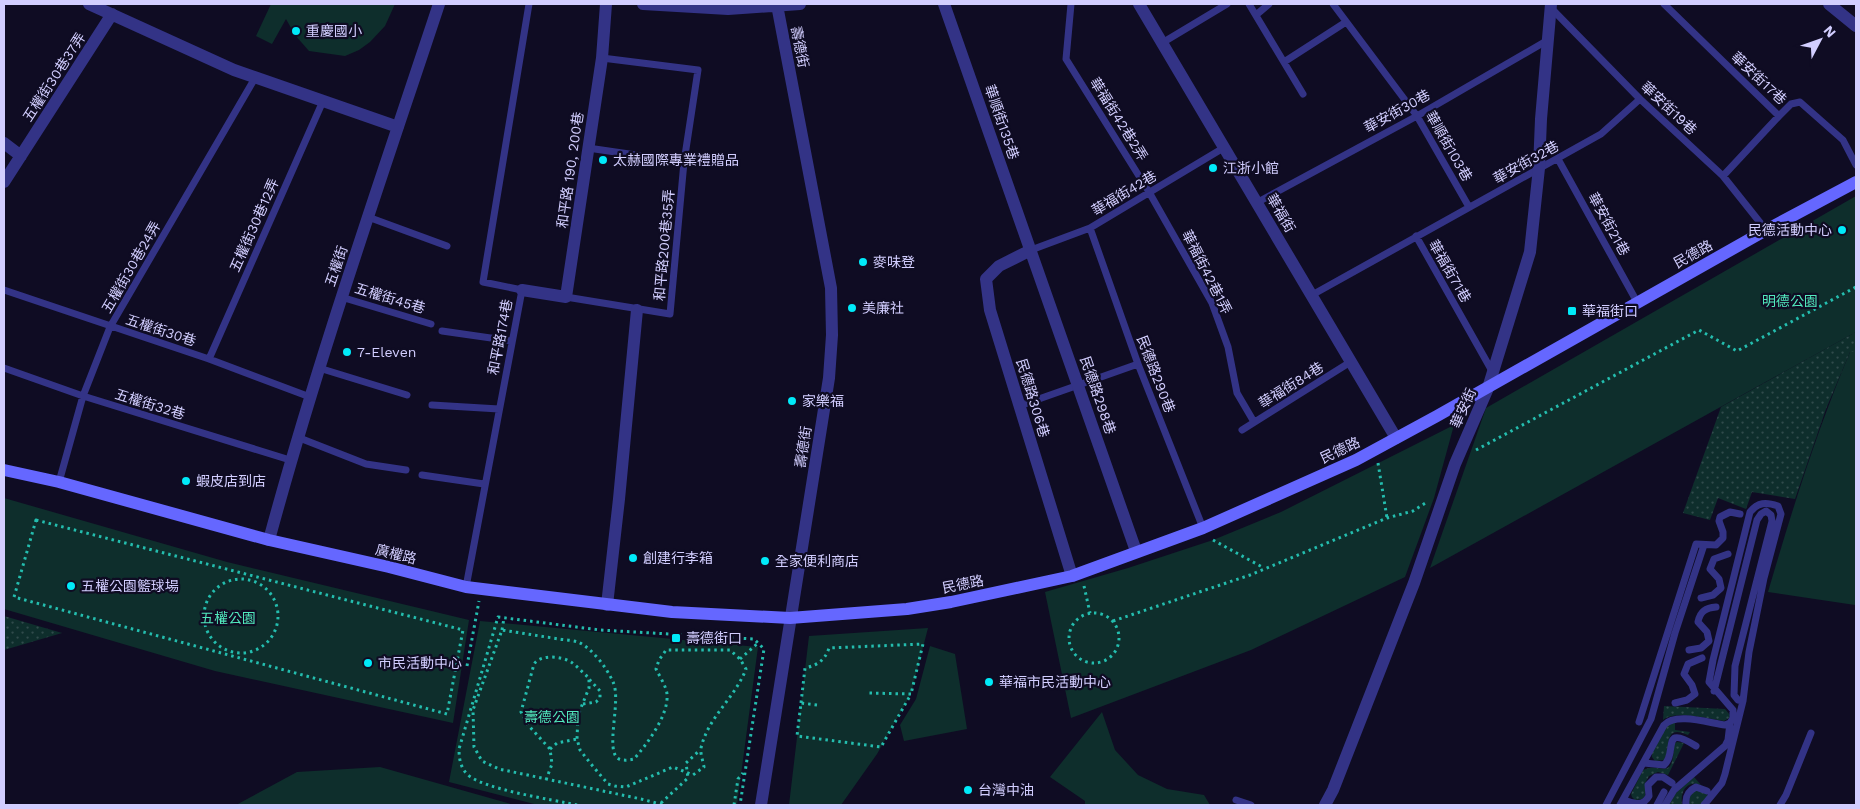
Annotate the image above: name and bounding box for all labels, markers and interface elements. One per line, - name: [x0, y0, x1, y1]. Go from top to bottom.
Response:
- north arrow: [1795, 15, 1845, 65]
- text: N: [1820, 22, 1839, 41]
- place label: 重慶國小: [306, 23, 362, 39]
- marker: 重慶國小: [290, 25, 302, 37]
- street label: 壽德街: [788, 25, 812, 69]
- street label: 五權街30巷37弄: [19, 30, 89, 124]
- street label: 華安街17巷: [1728, 49, 1790, 107]
- street label: 華福街42巷2弄: [1087, 75, 1151, 163]
- street label: 華安街19巷: [1638, 78, 1700, 138]
- street label: 華順街135巷: [982, 83, 1022, 161]
- street label: 華安街30巷: [1361, 86, 1433, 136]
- street label: 華順街103巷: [1423, 108, 1475, 184]
- street label: 和平路 190, 200巷: [554, 111, 586, 229]
- street label: 華安街32巷: [1490, 137, 1562, 187]
- place label: 太赫國際專業禮贈品: [613, 152, 739, 168]
- marker: 太赫國際專業禮贈品: [597, 154, 609, 166]
- place label: 江浙小館: [1223, 160, 1279, 176]
- marker: 江浙小館: [1207, 162, 1219, 174]
- street label: 華福街42巷: [1089, 167, 1159, 219]
- street label: 五權街30巷12弄: [226, 176, 282, 274]
- street label: 和平路200巷35弄: [651, 189, 677, 301]
- street label: 華安街21巷: [1585, 190, 1633, 258]
- street label: 華福街: [1264, 191, 1298, 235]
- street label: 五權街30巷24弄: [98, 218, 164, 316]
- place label: 民德活動中心: [1748, 222, 1832, 238]
- marker: 民德活動中心: [1836, 224, 1848, 236]
- street label: 華福街42巷1弄: [1179, 227, 1235, 317]
- street label: 華福街71巷: [1426, 237, 1474, 305]
- street label: 民德路: [1671, 237, 1715, 271]
- street label: 五權街: [322, 244, 350, 288]
- place label: 麥味登: [873, 254, 915, 270]
- marker: 麥味登: [857, 256, 869, 268]
- street label: 五權街45巷: [353, 280, 427, 316]
- park label: 明德公園: [1762, 293, 1818, 309]
- street label: 和平路174巷: [485, 298, 515, 376]
- place label: 美廉社: [862, 300, 904, 316]
- marker: 美廉社: [846, 302, 858, 314]
- place label: 華福街口: [1582, 303, 1638, 319]
- marker: 華福街口: [1566, 305, 1578, 317]
- street label: 五權街30巷: [124, 311, 198, 349]
- street label: 民德路290巷: [1134, 333, 1178, 415]
- place label: 7-Eleven: [357, 344, 416, 360]
- marker: 7-Eleven: [341, 346, 353, 358]
- street label: 民德路298巷: [1077, 354, 1119, 436]
- street label: 民德路306巷: [1013, 357, 1053, 439]
- street label: 華福街84巷: [1256, 359, 1326, 411]
- street label: 五權街32巷: [113, 386, 187, 422]
- street label: 華安街: [1447, 386, 1479, 430]
- place label: 家樂福: [802, 393, 844, 409]
- marker: 家樂福: [786, 395, 798, 407]
- street label: 壽德街: [792, 425, 814, 469]
- street label: 民德路: [1318, 434, 1362, 466]
- place label: 蝦皮店到店: [196, 473, 266, 489]
- marker: 蝦皮店到店: [180, 475, 192, 487]
- street label: 廣權路: [374, 541, 418, 567]
- place label: 創建行李箱: [643, 550, 713, 566]
- marker: 創建行李箱: [627, 552, 639, 564]
- place label: 全家便利商店: [775, 553, 859, 569]
- marker: 全家便利商店: [759, 555, 771, 567]
- street label: 民德路: [941, 572, 985, 596]
- place label: 五權公園籃球場: [81, 578, 179, 594]
- marker: 五權公園籃球場: [65, 580, 77, 592]
- park label: 五權公園: [200, 610, 256, 626]
- place label: 壽德街口: [686, 630, 742, 646]
- marker: 壽德街口: [670, 632, 682, 644]
- place label: 市民活動中心: [378, 655, 462, 671]
- marker: 市民活動中心: [362, 657, 374, 669]
- place label: 華福市民活動中心: [999, 674, 1111, 690]
- marker: 華福市民活動中心: [983, 676, 995, 688]
- park label: 壽德公園: [524, 709, 580, 725]
- place label: 台灣中油: [978, 782, 1034, 798]
- marker: 台灣中油: [962, 784, 974, 796]

